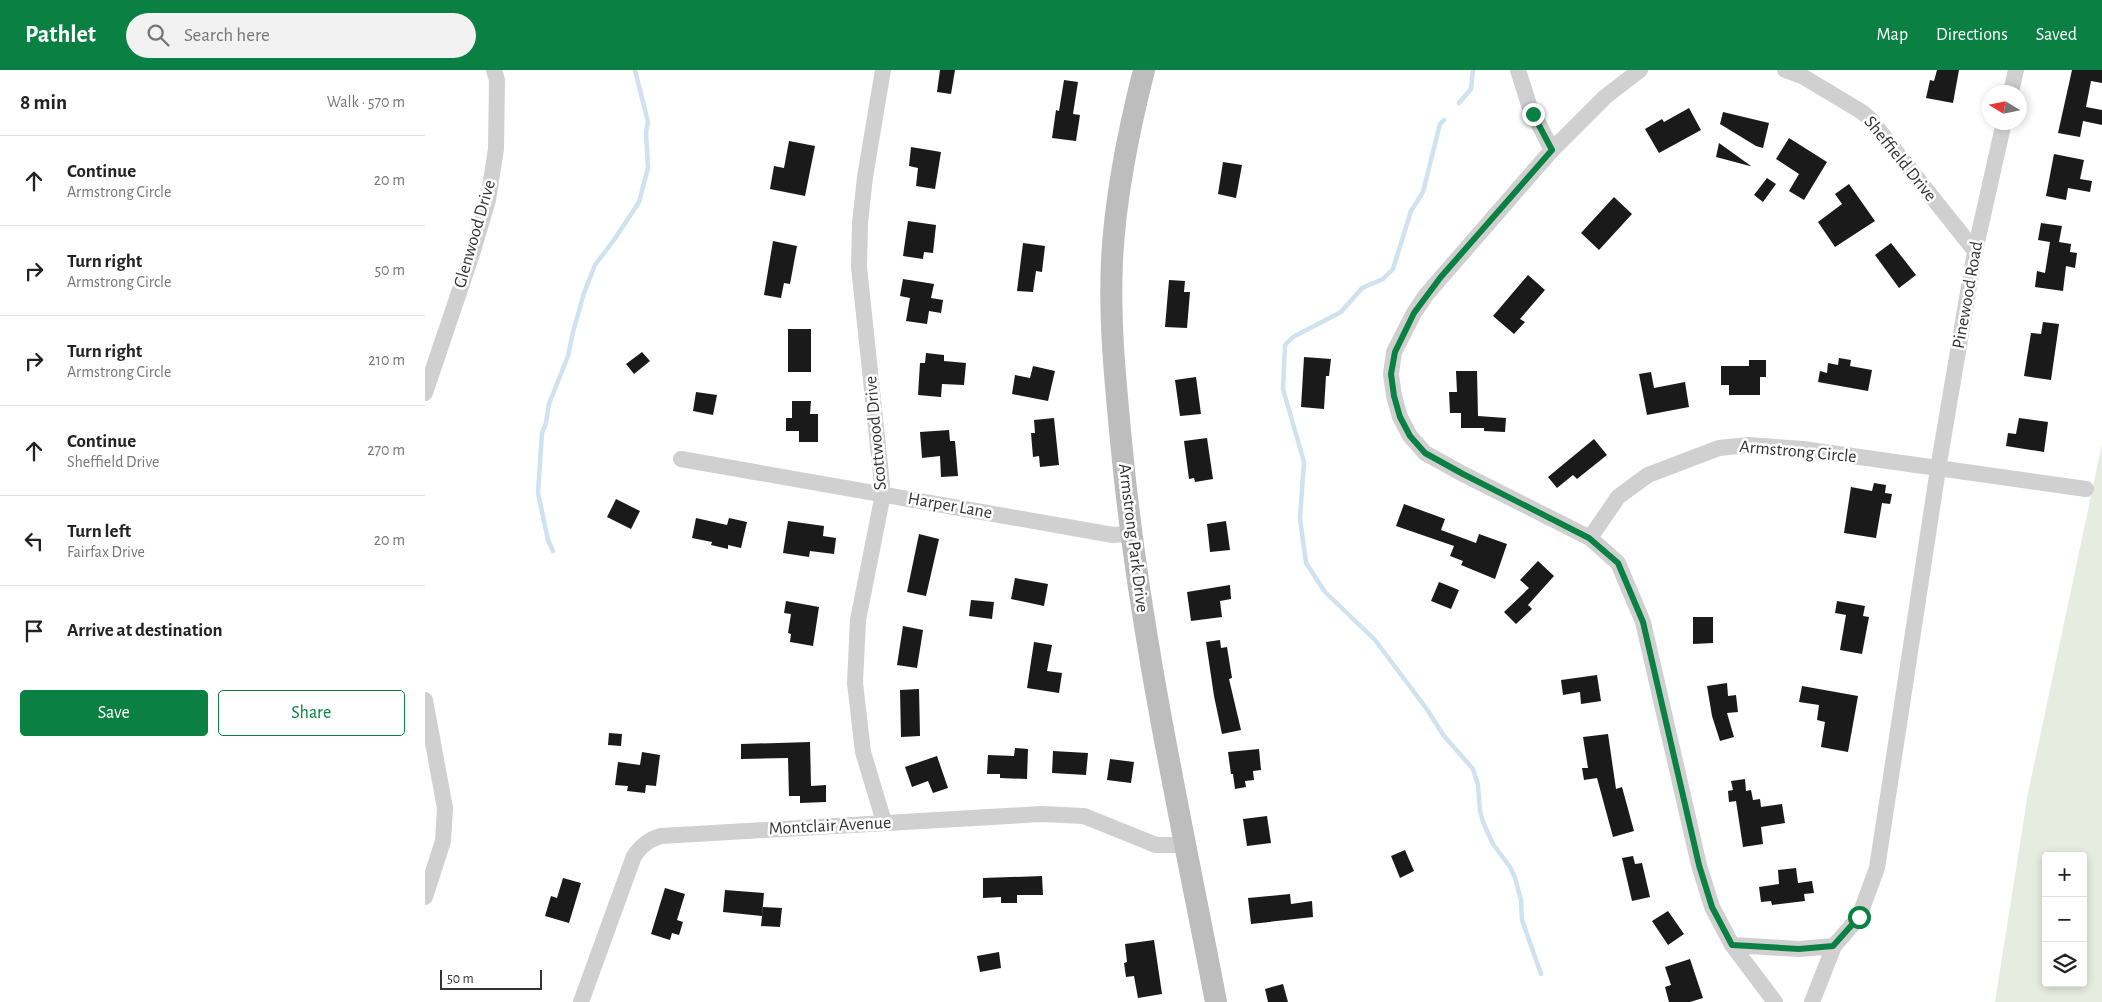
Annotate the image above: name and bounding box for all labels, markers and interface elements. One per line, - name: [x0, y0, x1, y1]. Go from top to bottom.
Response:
- search box: [126, 13, 476, 58]
- icon: search: [144, 21, 172, 49]
- text: Pathlet: [25, 23, 96, 47]
- text: Search here: [184, 26, 270, 45]
- text: Map: [1877, 26, 1908, 44]
- text: Directions: [1936, 26, 2008, 44]
- text: Saved: [2036, 26, 2077, 44]
- north arrow: [1982, 85, 2027, 130]
- text: 8 min: [20, 92, 67, 113]
- text: Walk · 570 m: [327, 94, 405, 110]
- route end: [1522, 103, 1545, 126]
- street label: Sheffield Drive: [1860, 113, 1940, 205]
- text: Continue: [67, 162, 136, 181]
- icon: ahead: [20, 167, 48, 195]
- text: 20 m: [374, 172, 405, 188]
- street label: Glenwood Drive: [451, 178, 499, 290]
- text: Armstrong Circle: [67, 184, 171, 200]
- street label: Pinewood Road: [1950, 240, 1986, 350]
- text: Turn right: [67, 252, 142, 271]
- icon: right: [20, 257, 48, 285]
- text: 50 m: [374, 262, 405, 278]
- text: Armstrong Circle: [67, 274, 171, 290]
- text: Turn right: [67, 342, 142, 361]
- icon: right: [20, 347, 48, 375]
- text: 210 m: [368, 352, 405, 368]
- text: Armstrong Circle: [67, 364, 171, 380]
- street label: Scottwood Drive: [862, 375, 890, 491]
- text: Continue: [67, 432, 136, 451]
- icon: ahead: [20, 437, 48, 465]
- street label: Armstrong Circle: [1739, 438, 1857, 466]
- text: 270 m: [367, 442, 405, 458]
- text: Sheffield Drive: [67, 454, 159, 470]
- street label: Armstrong Park Drive: [1115, 463, 1151, 613]
- street label: Harper Lane: [906, 490, 994, 522]
- text: Turn left: [67, 522, 131, 541]
- icon: left: [20, 527, 48, 555]
- text: 20 m: [374, 532, 405, 548]
- text: Fairfax Drive: [67, 544, 145, 560]
- icon: arrive: [20, 617, 48, 645]
- text: Arrive at destination: [67, 621, 223, 640]
- button: Save: [20, 690, 208, 736]
- button: Share: [218, 690, 405, 736]
- street label: Montclair Avenue: [768, 814, 892, 838]
- map controls: [2042, 852, 2087, 987]
- button: +: [2042, 852, 2087, 897]
- button: −: [2042, 897, 2087, 942]
- route start: [1848, 906, 1871, 929]
- button: layers: [2042, 942, 2087, 987]
- scale bar: [440, 967, 543, 990]
- text: 50 m: [447, 972, 474, 986]

